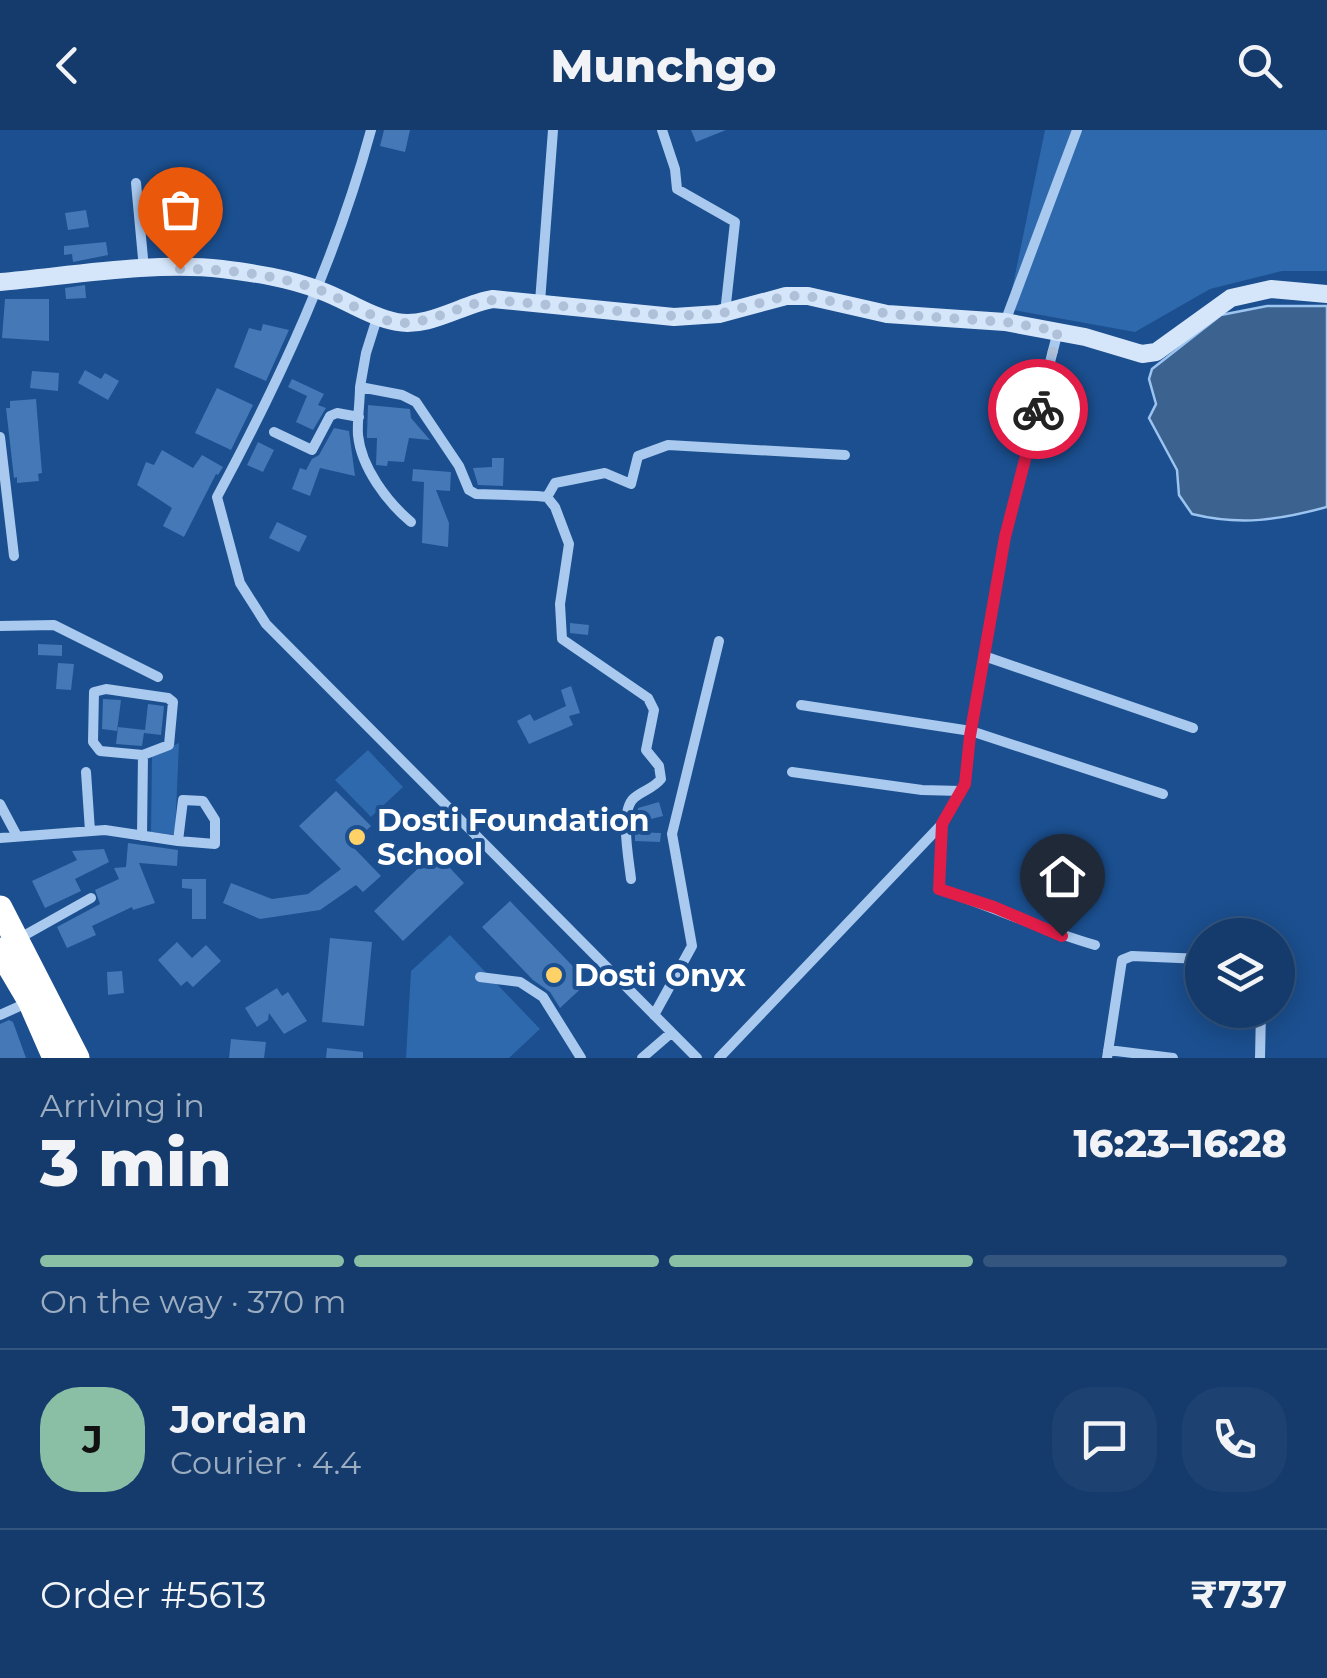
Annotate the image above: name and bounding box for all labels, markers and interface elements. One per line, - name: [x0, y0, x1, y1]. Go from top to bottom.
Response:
- icon: back: [40, 38, 95, 93]
- text: Munchgo: [550, 38, 777, 93]
- icon: search: [1232, 38, 1287, 93]
- pin: [138, 167, 223, 270]
- icon: bag: [153, 182, 208, 237]
- courier: [988, 359, 1088, 459]
- icon: bike: [1011, 382, 1066, 437]
- place label: Dosti Foundation School: [377, 802, 650, 873]
- marker: Dosti Foundation School: [346, 826, 368, 848]
- pin: [1020, 834, 1105, 937]
- icon: home: [1035, 849, 1090, 904]
- map controls: [1185, 918, 1295, 1028]
- button: layers: [1185, 918, 1295, 1028]
- place label: Dosti Onyx: [574, 957, 746, 994]
- marker: Dosti Onyx: [543, 964, 565, 986]
- text: Arriving in: [40, 1086, 205, 1125]
- text: 16:23–16:28: [1073, 1120, 1287, 1167]
- text: 3 min: [40, 1123, 232, 1202]
- text: On the way · 370 m: [40, 1282, 347, 1321]
- button: chat: [1052, 1387, 1157, 1492]
- button: phone: [1182, 1387, 1287, 1492]
- text: Jordan: [170, 1396, 308, 1443]
- text: J: [82, 1416, 103, 1463]
- text: Courier · 4.4: [170, 1443, 361, 1482]
- text: Order #5613: [40, 1571, 267, 1618]
- text: ₹737: [1190, 1571, 1287, 1618]

